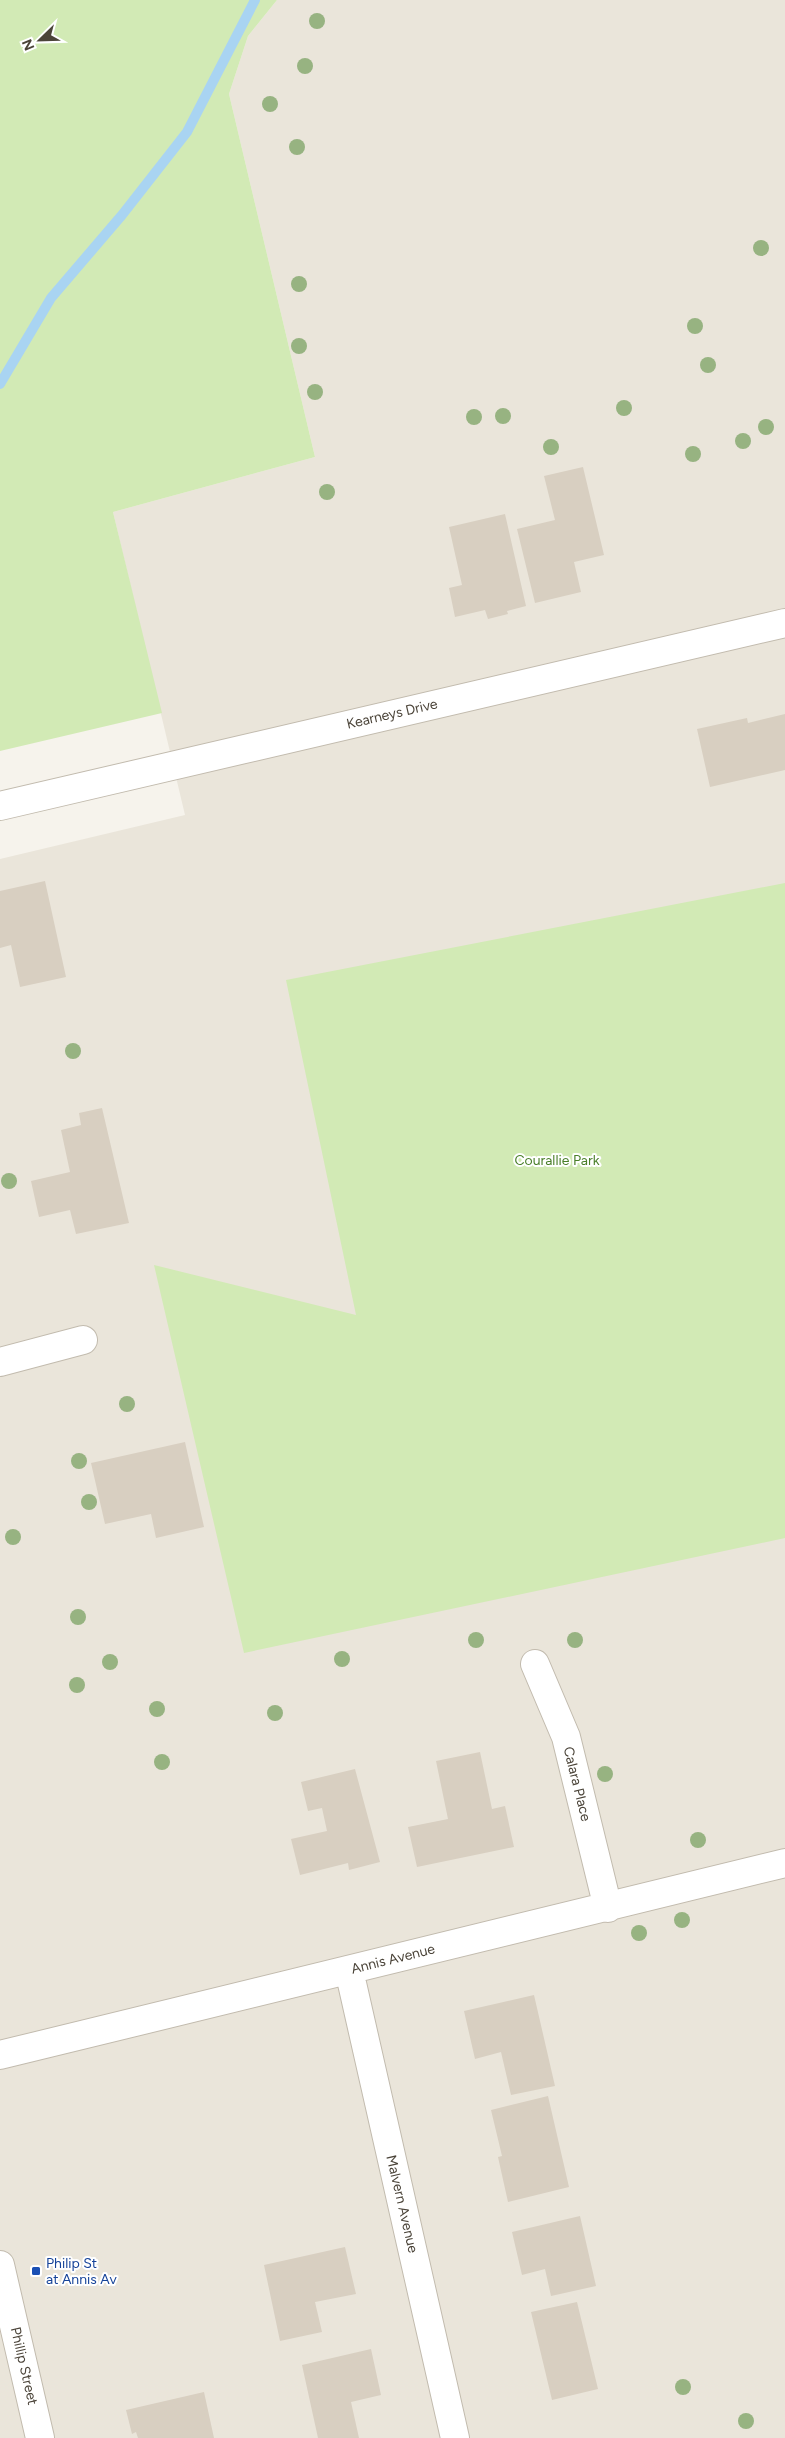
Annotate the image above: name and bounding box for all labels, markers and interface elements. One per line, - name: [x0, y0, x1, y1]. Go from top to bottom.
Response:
- north arrow: [15, 15, 65, 65]
- text: N: [19, 37, 38, 53]
- street label: Kearneys Drive: [345, 695, 440, 733]
- park label: Courallie Park: [514, 1152, 600, 1169]
- street label: Calara Place: [560, 1745, 595, 1823]
- street label: Annis Avenue: [349, 1940, 437, 1978]
- street label: Malvern Avenue: [382, 2153, 422, 2255]
- place label: Philip St at Annis Av: [46, 2255, 118, 2288]
- marker: Philip St at Annis Av: [30, 2265, 42, 2277]
- street label: Phillip Street: [7, 2325, 41, 2407]

